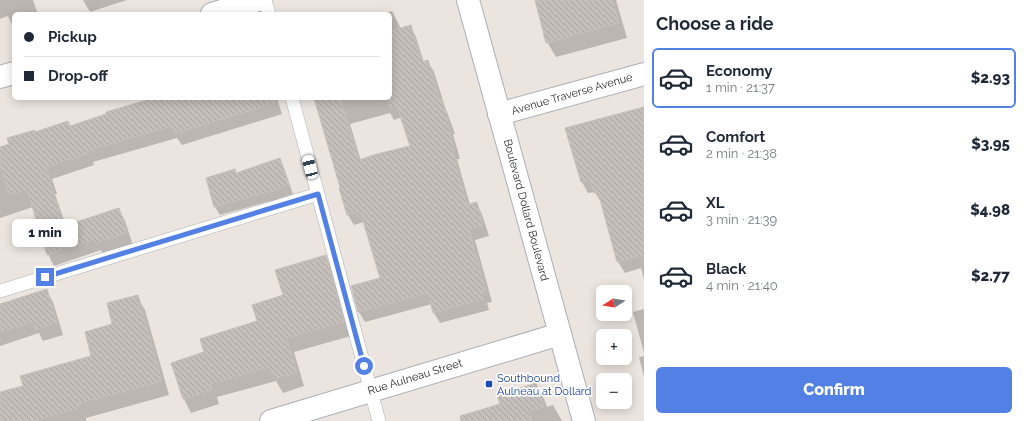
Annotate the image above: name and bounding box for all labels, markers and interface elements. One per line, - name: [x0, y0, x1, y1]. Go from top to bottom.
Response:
- text: Choose a ride: [656, 13, 774, 34]
- text: Pickup: [48, 28, 97, 46]
- icon: car: [658, 60, 694, 96]
- text: Economy: [706, 62, 773, 80]
- text: Drop-off: [48, 67, 108, 85]
- text: $2.93: [971, 69, 1010, 87]
- street label: Avenue Traverse Avenue: [510, 70, 635, 118]
- text: 1 min · 21:37: [706, 80, 775, 95]
- icon: car: [658, 126, 694, 162]
- text: Comfort: [706, 128, 765, 146]
- text: $3.95: [971, 135, 1010, 153]
- street label: Boulevard Dollard Boulevard: [501, 138, 551, 283]
- text: 2 min · 21:38: [706, 146, 777, 161]
- car: [301, 154, 319, 180]
- icon: car: [658, 192, 694, 228]
- text: XL: [706, 194, 724, 212]
- text: $4.98: [970, 201, 1010, 219]
- text: 3 min · 21:39: [706, 212, 777, 227]
- callout: 1 min: [12, 219, 78, 247]
- text: 1 min: [28, 225, 62, 240]
- icon: car: [658, 258, 694, 294]
- text: Black: [706, 260, 746, 278]
- text: $2.77: [971, 267, 1010, 285]
- route end: [36, 268, 54, 286]
- text: 4 min · 21:40: [706, 278, 778, 293]
- north arrow: [596, 285, 632, 321]
- map controls: [596, 285, 632, 409]
- button: +: [596, 329, 632, 365]
- street label: Rue Aulneau Street: [366, 356, 464, 398]
- route start: [355, 357, 373, 375]
- button: Confirm: [656, 367, 1012, 413]
- place label: Southbound Aulneau at Dollard: [497, 372, 592, 398]
- button: −: [596, 373, 632, 409]
- marker: Southbound Aulneau at Dollard: [484, 379, 494, 389]

